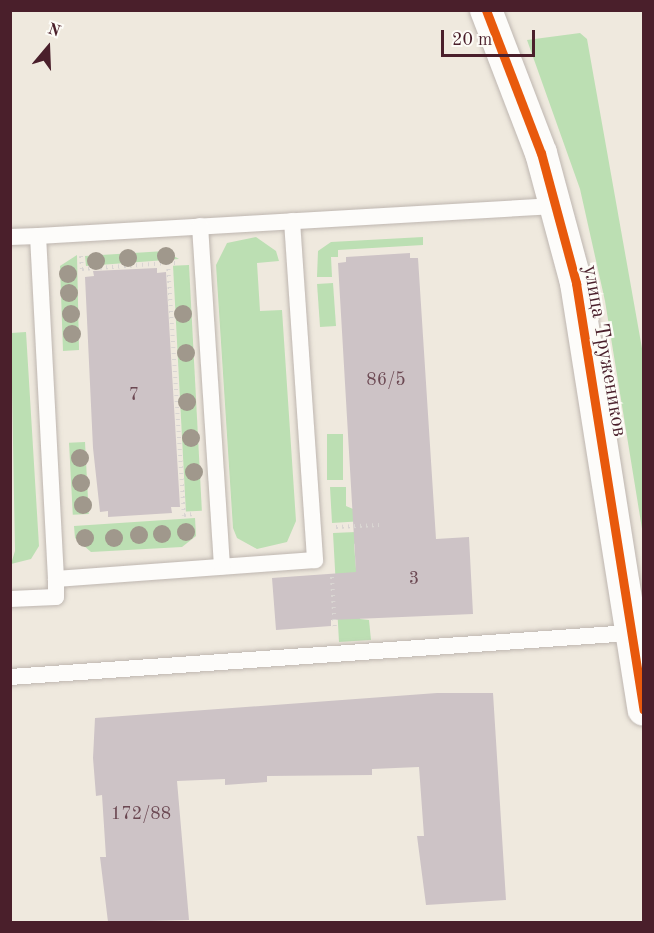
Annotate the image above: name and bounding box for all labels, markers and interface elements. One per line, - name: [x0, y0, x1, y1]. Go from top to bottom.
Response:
- north arrow: [18, 18, 78, 78]
- scale bar: [444, 18, 538, 56]
- text: N: [45, 21, 62, 41]
- text: 20 m: [452, 31, 492, 49]
- street label: улица Тружеников: [576, 263, 632, 439]
- house number: 86/5: [366, 369, 406, 391]
- house number: 7: [129, 384, 139, 406]
- house number: 3: [409, 568, 419, 590]
- house number: 172/88: [111, 803, 171, 825]

